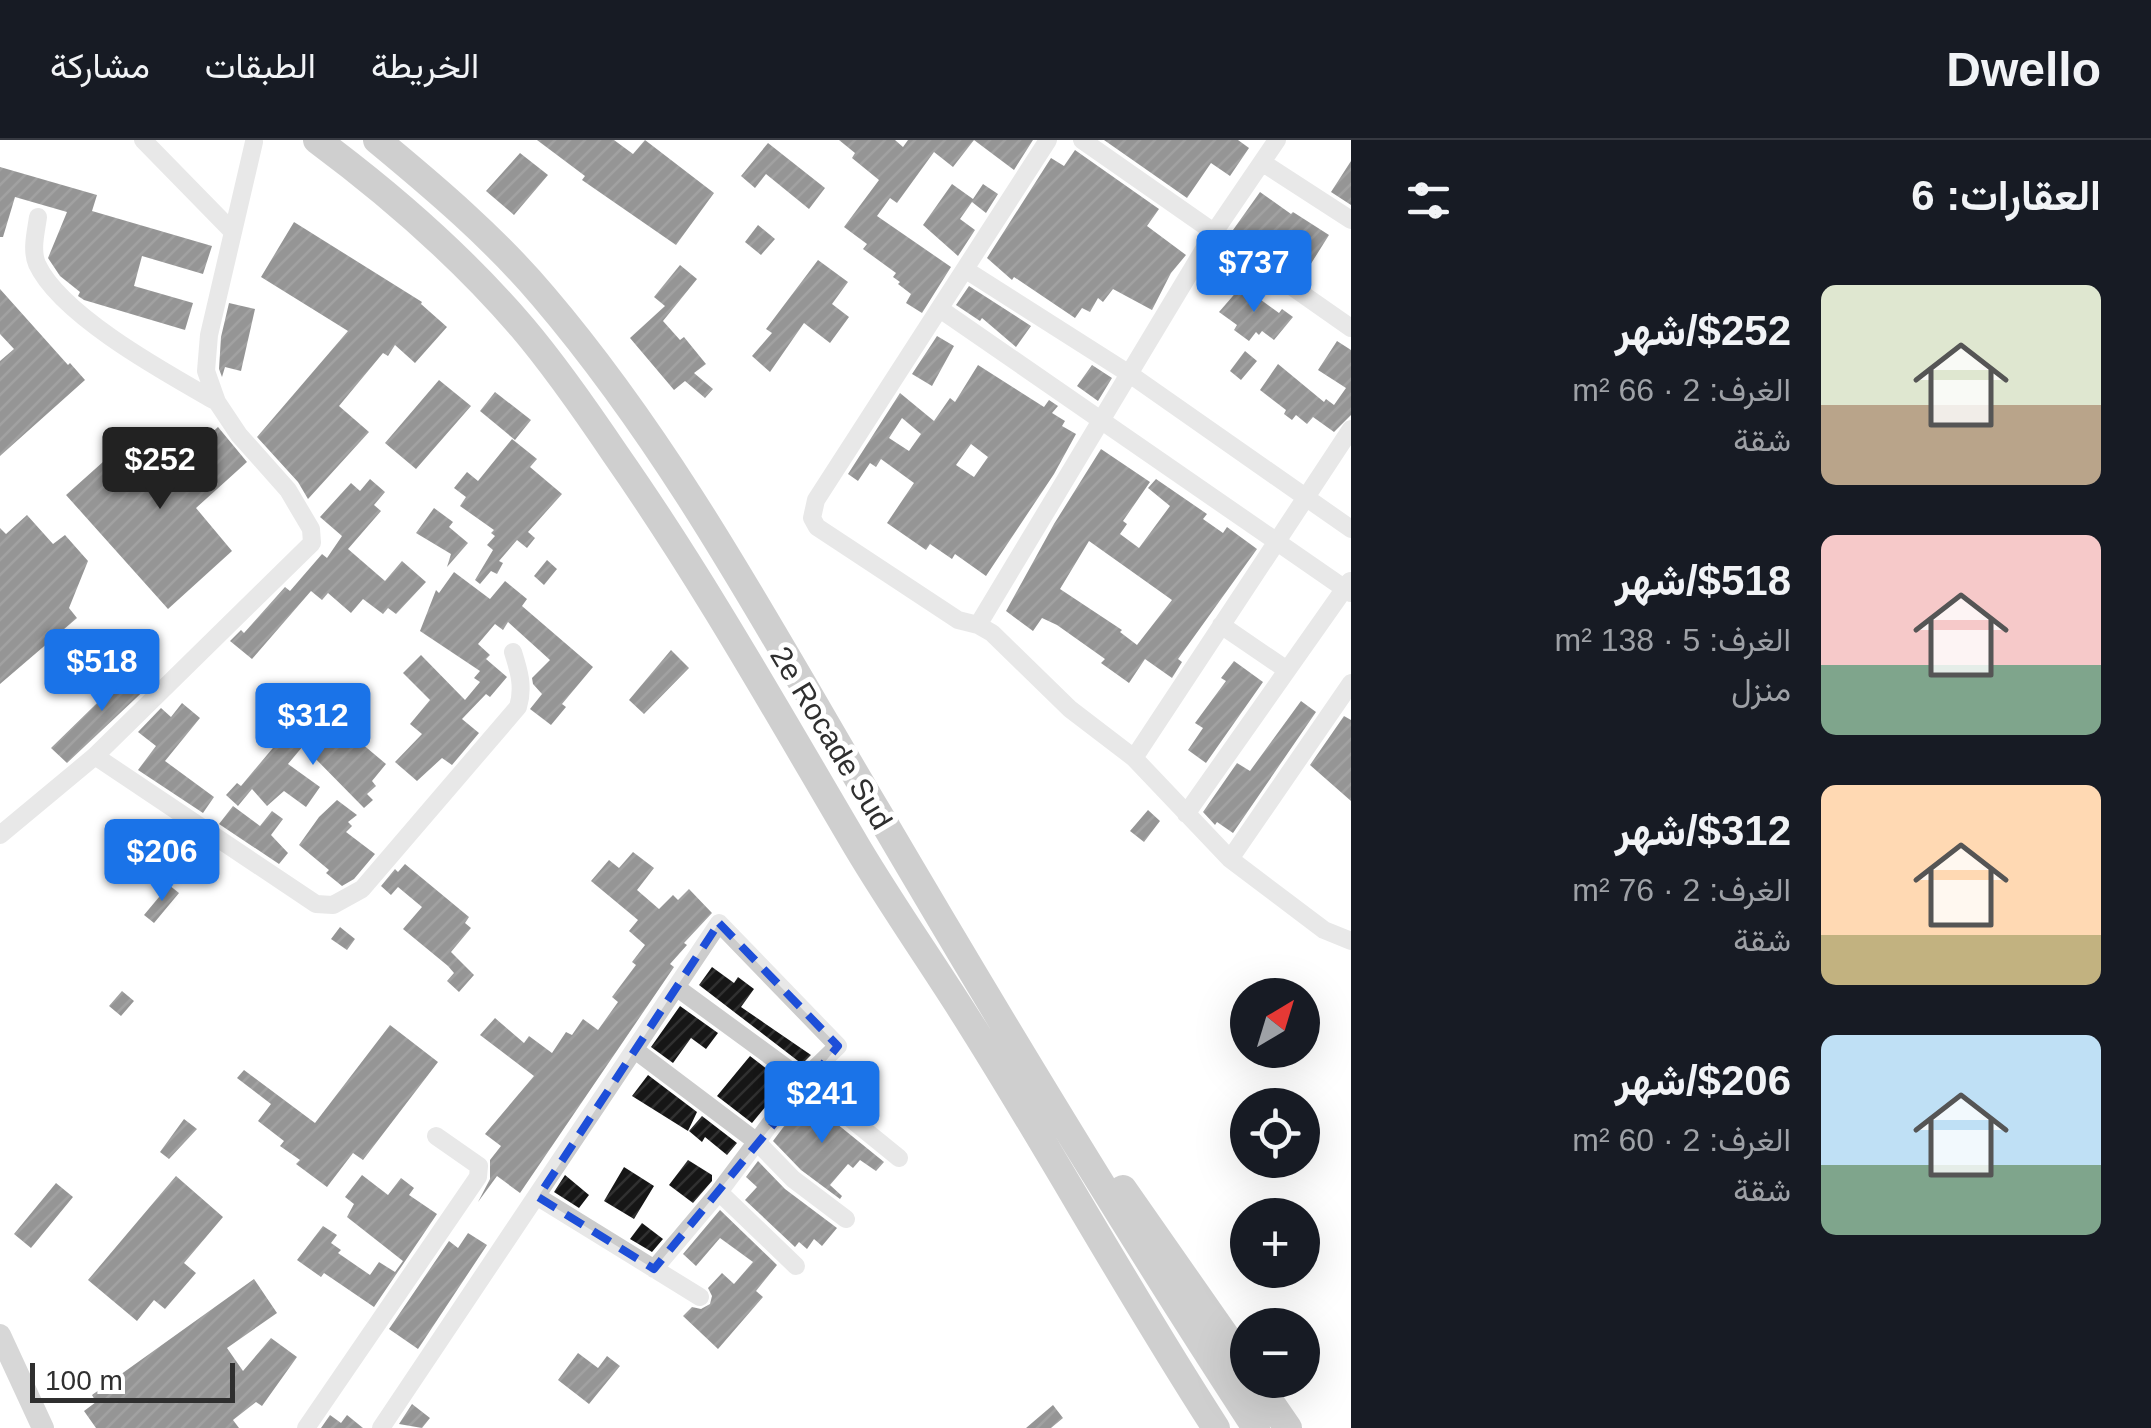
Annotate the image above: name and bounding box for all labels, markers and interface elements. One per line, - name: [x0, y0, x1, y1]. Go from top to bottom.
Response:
- text: Dwello: [1946, 43, 2101, 96]
- text: مشاركة: [50, 46, 150, 85]
- text: الطبقات: [205, 46, 316, 85]
- text: الخريطة: [371, 46, 479, 85]
- text: العقارات: 6: [1911, 172, 2101, 219]
- icon: filters: [1401, 173, 1456, 228]
- pin: $737: [1195, 230, 1313, 315]
- text: $737: [1218, 244, 1290, 280]
- text: $252/شهر: [1615, 307, 1791, 354]
- icon: home: [1901, 325, 2021, 445]
- text: الغرف: 2 · 66 m²: [1572, 372, 1791, 408]
- text: شقة: [1733, 422, 1791, 458]
- pin: $252: [101, 427, 219, 512]
- text: $252: [124, 441, 196, 477]
- text: $518/شهر: [1615, 557, 1791, 604]
- icon: home: [1901, 575, 2021, 695]
- text: الغرف: 5 · 138 m²: [1555, 622, 1791, 658]
- pin: $518: [43, 629, 161, 714]
- street label: 2e Rocade Sud: [764, 641, 899, 835]
- text: $518: [66, 643, 138, 679]
- text: منزل: [1731, 672, 1791, 708]
- pin: $312: [254, 683, 372, 768]
- text: $312: [277, 697, 349, 733]
- text: $312/شهر: [1615, 807, 1791, 854]
- pin: $206: [103, 819, 221, 904]
- icon: home: [1901, 825, 2021, 945]
- text: $206: [126, 833, 198, 869]
- text: الغرف: 2 · 76 m²: [1572, 872, 1791, 908]
- text: شقة: [1733, 922, 1791, 958]
- north arrow: [1230, 978, 1320, 1068]
- map controls: [1230, 978, 1320, 1398]
- text: $206/شهر: [1615, 1057, 1791, 1104]
- pin: $241: [763, 1061, 881, 1146]
- text: $241: [786, 1075, 858, 1111]
- icon: home: [1901, 1075, 2021, 1195]
- button: locate: [1230, 1088, 1320, 1178]
- text: الغرف: 2 · 60 m²: [1572, 1122, 1791, 1158]
- text: شقة: [1733, 1172, 1791, 1208]
- button: +: [1230, 1198, 1320, 1288]
- button: −: [1230, 1308, 1320, 1398]
- scale bar: [30, 1358, 235, 1402]
- text: 100 m: [45, 1365, 123, 1396]

